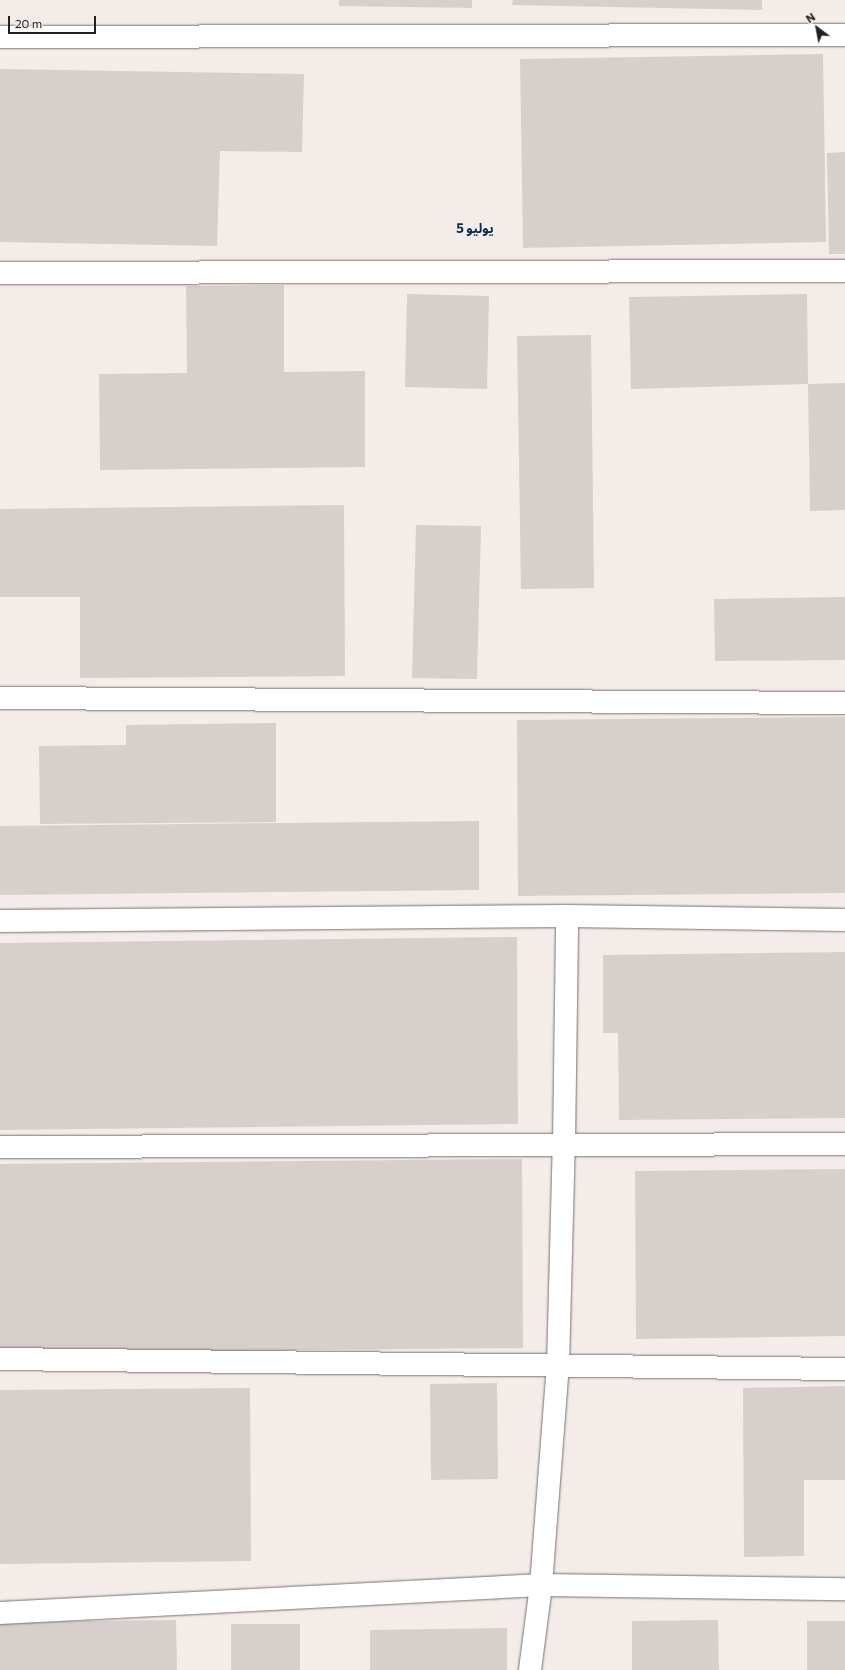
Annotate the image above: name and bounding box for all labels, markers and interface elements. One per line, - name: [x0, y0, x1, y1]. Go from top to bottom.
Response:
- scale bar: [10, 8, 98, 34]
- north arrow: [797, 8, 837, 48]
- text: N: [803, 10, 817, 25]
- text: 20 m: [15, 16, 42, 30]
- district label: 5 يوليو: [456, 220, 494, 236]

